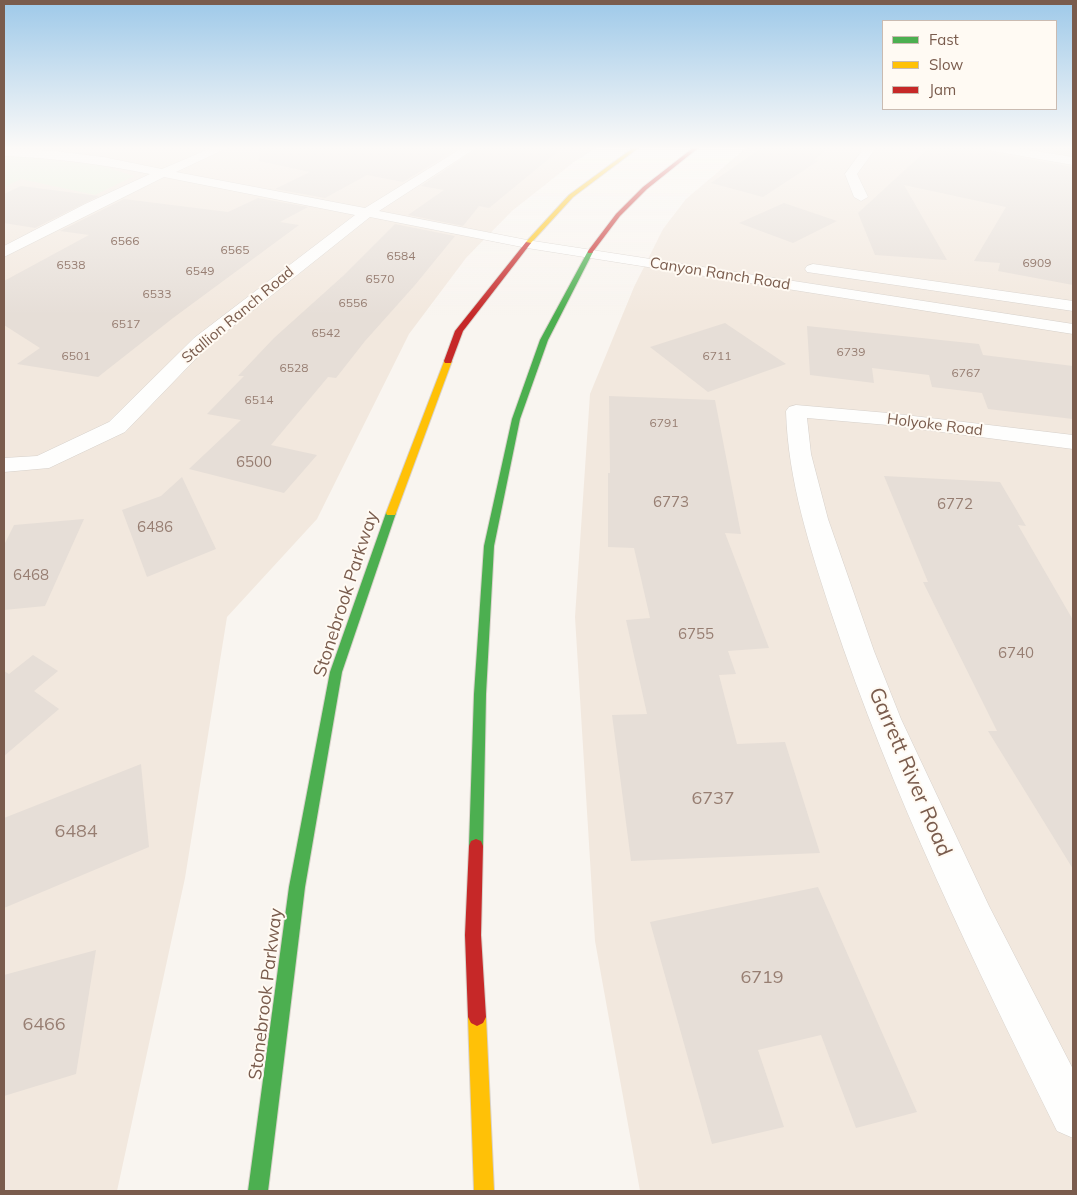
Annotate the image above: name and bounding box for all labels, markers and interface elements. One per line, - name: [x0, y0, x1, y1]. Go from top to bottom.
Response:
- legend: [882, 20, 1057, 110]
- text: Fast: [929, 30, 959, 49]
- text: Slow: [929, 55, 963, 74]
- text: Jam: [929, 80, 956, 99]
- house number: 6566: [111, 234, 139, 248]
- house number: 6565: [221, 243, 249, 257]
- house number: 6584: [387, 249, 415, 263]
- street label: Canyon Ranch Road: [649, 254, 791, 294]
- house number: 6909: [1023, 256, 1051, 270]
- house number: 6538: [57, 258, 85, 272]
- street label: Stallion Ranch Road: [178, 263, 298, 367]
- house number: 6549: [186, 264, 214, 278]
- house number: 6570: [366, 272, 394, 286]
- house number: 6533: [143, 287, 171, 301]
- house number: 6556: [339, 296, 367, 310]
- house number: 6517: [112, 317, 140, 331]
- house number: 6542: [312, 326, 340, 340]
- house number: 6739: [837, 345, 865, 359]
- house number: 6501: [62, 349, 90, 363]
- house number: 6711: [703, 349, 731, 363]
- house number: 6528: [280, 361, 308, 375]
- house number: 6767: [952, 366, 980, 380]
- house number: 6514: [245, 393, 273, 407]
- street label: Holyoke Road: [886, 410, 984, 440]
- house number: 6791: [650, 416, 678, 430]
- house number: 6500: [236, 453, 272, 471]
- house number: 6773: [653, 493, 689, 511]
- house number: 6772: [937, 495, 973, 513]
- street label: Stonebrook Parkway: [309, 508, 383, 680]
- house number: 6486: [137, 518, 173, 536]
- house number: 6468: [13, 566, 49, 584]
- house number: 6755: [678, 625, 714, 643]
- house number: 6740: [998, 644, 1034, 662]
- street label: Garrett River Road: [863, 684, 957, 860]
- house number: 6737: [691, 788, 735, 810]
- house number: 6484: [54, 821, 98, 843]
- street label: Stonebrook Parkway: [245, 907, 287, 1081]
- house number: 6719: [740, 967, 784, 989]
- house number: 6466: [22, 1014, 66, 1036]

